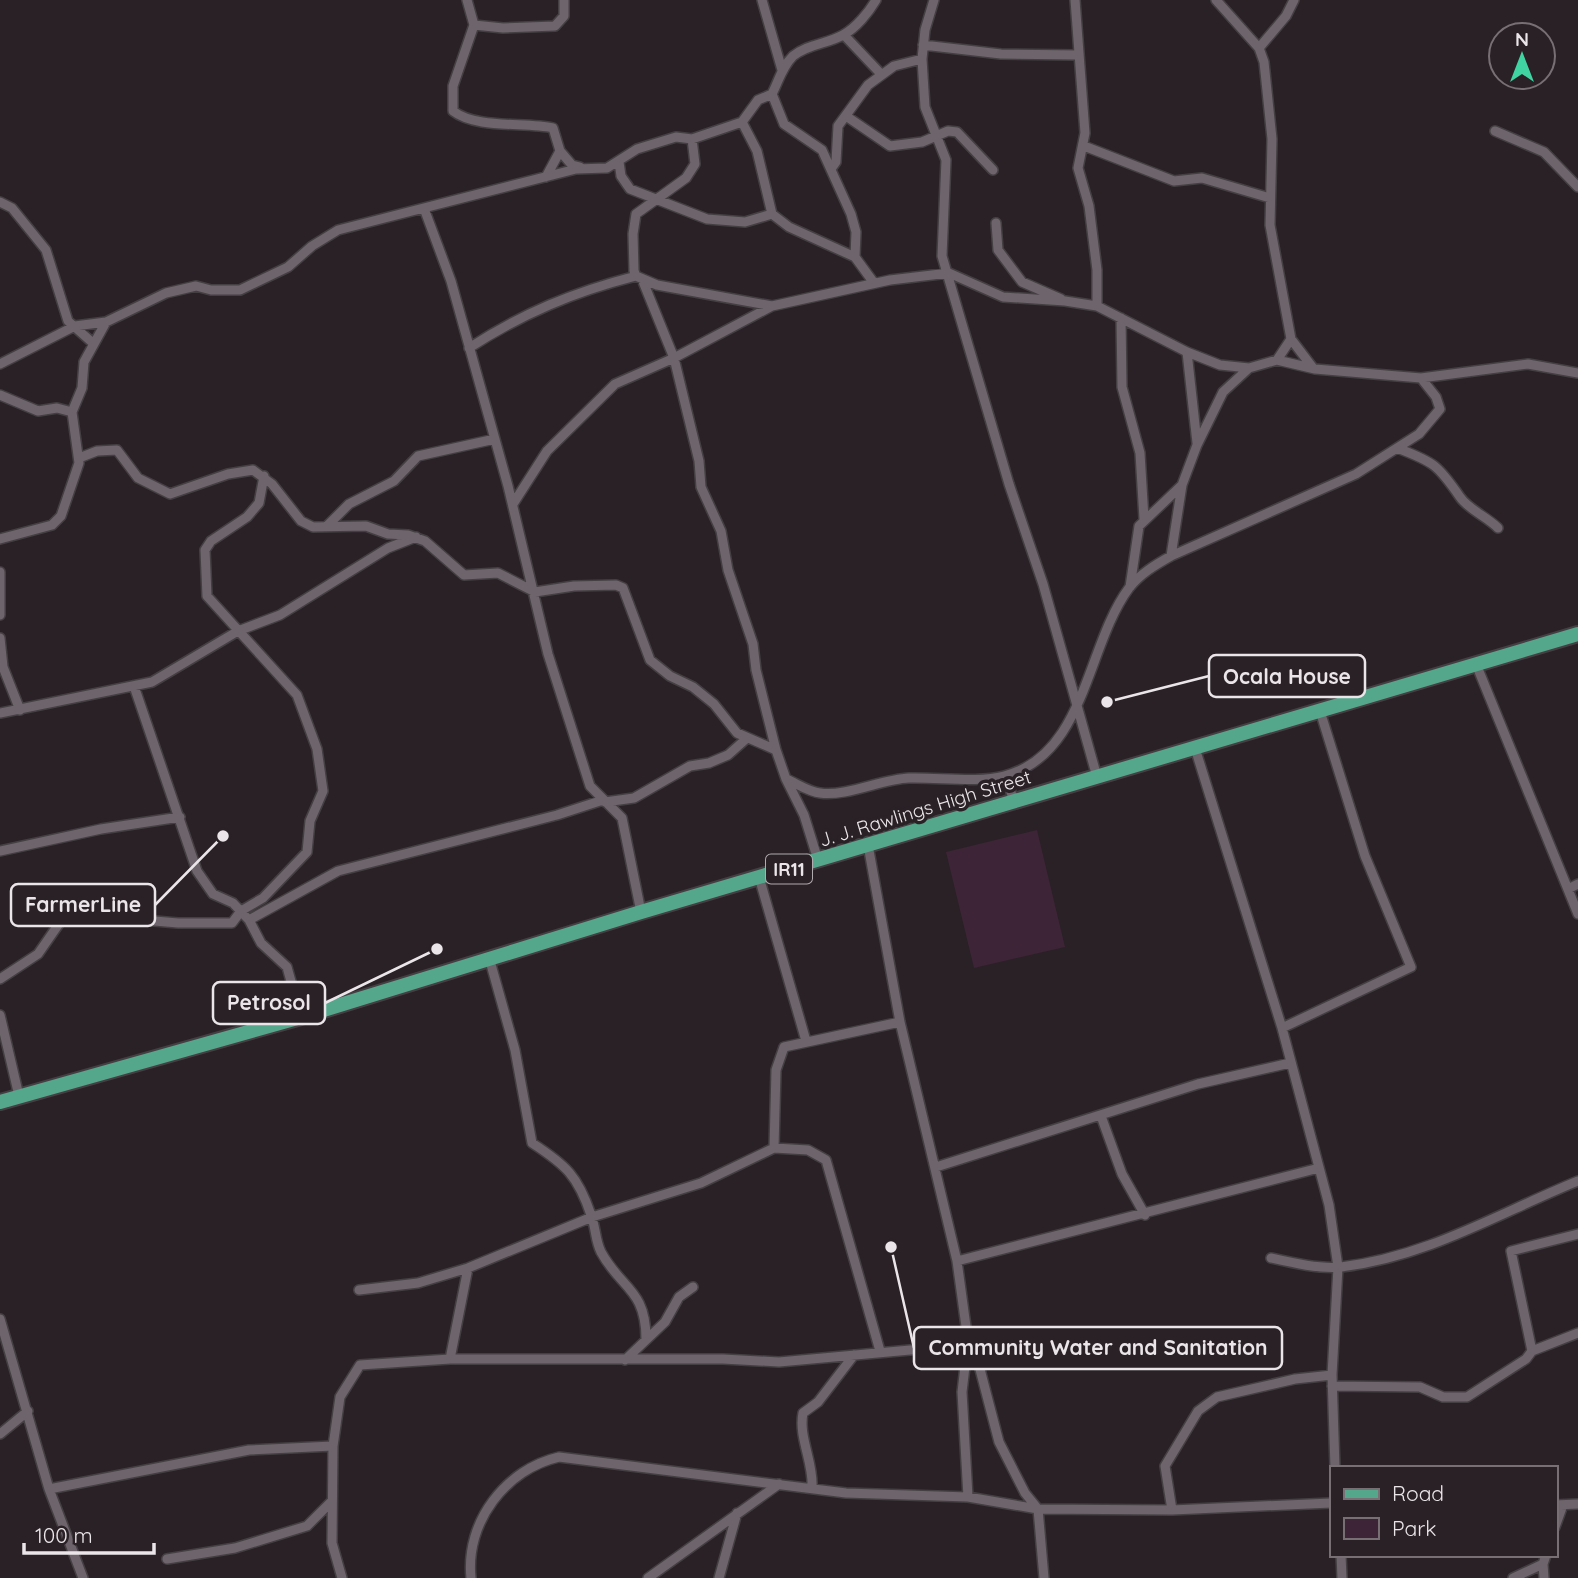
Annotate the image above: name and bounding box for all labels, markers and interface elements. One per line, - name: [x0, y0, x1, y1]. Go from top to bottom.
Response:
- north arrow: [1487, 21, 1557, 91]
- text: N: [1515, 27, 1529, 51]
- callout: Ocala House: [1209, 655, 1365, 697]
- text: Ocala House: [1223, 663, 1351, 689]
- street label: J. J. Rawlings High Street: [816, 764, 1034, 852]
- road number: IR11: [766, 854, 812, 884]
- callout: FarmerLine: [11, 884, 155, 926]
- text: FarmerLine: [25, 891, 141, 917]
- callout: Petrosol: [213, 982, 325, 1024]
- text: Petrosol: [227, 989, 311, 1015]
- callout: Community Water and Sanitation: [914, 1327, 1282, 1369]
- text: Community Water and Sanitation: [928, 1334, 1268, 1360]
- legend: [1330, 1466, 1557, 1557]
- text: Road: [1392, 1480, 1444, 1506]
- scale bar: [24, 1512, 154, 1556]
- text: Park: [1392, 1515, 1436, 1541]
- text: 100 m: [35, 1522, 93, 1548]

